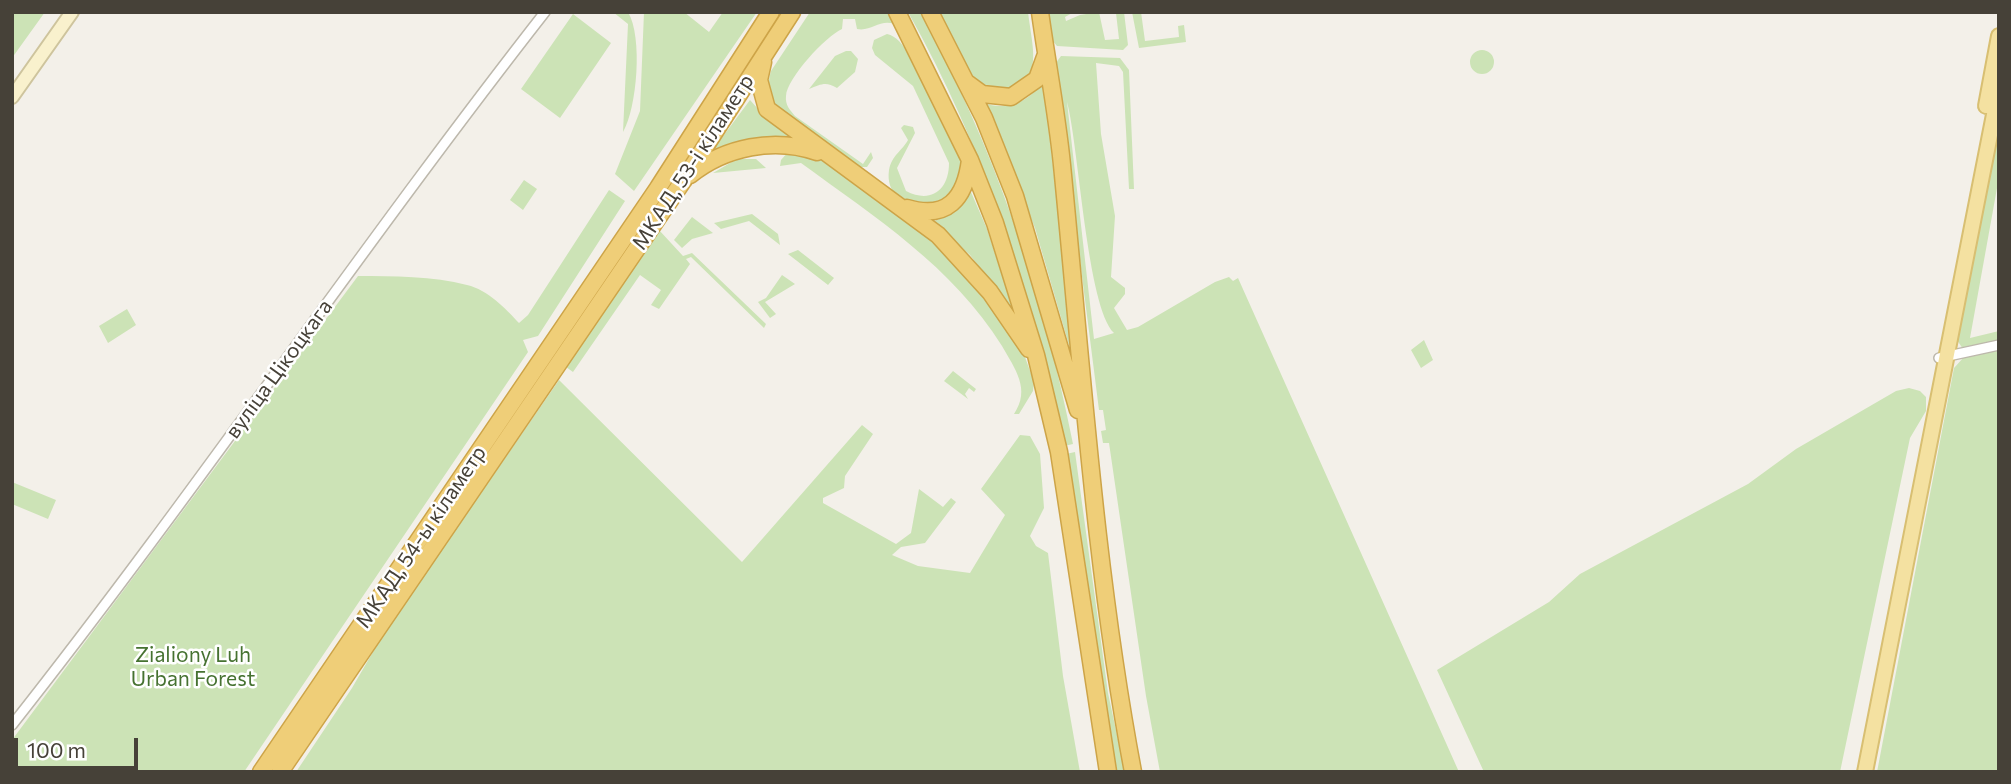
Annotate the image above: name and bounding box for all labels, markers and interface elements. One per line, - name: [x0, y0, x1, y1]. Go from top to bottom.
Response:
- street label: МКАД, 53-і кіламетр: [627, 70, 759, 254]
- street label: вуліца Цікоцкага: [220, 295, 338, 443]
- street label: МКАД, 54-ы кіламетр: [351, 441, 491, 633]
- park label: Zialiony Luh Urban Forest: [131, 642, 255, 692]
- scale bar: [18, 724, 142, 768]
- text: 100 m: [27, 737, 86, 762]

